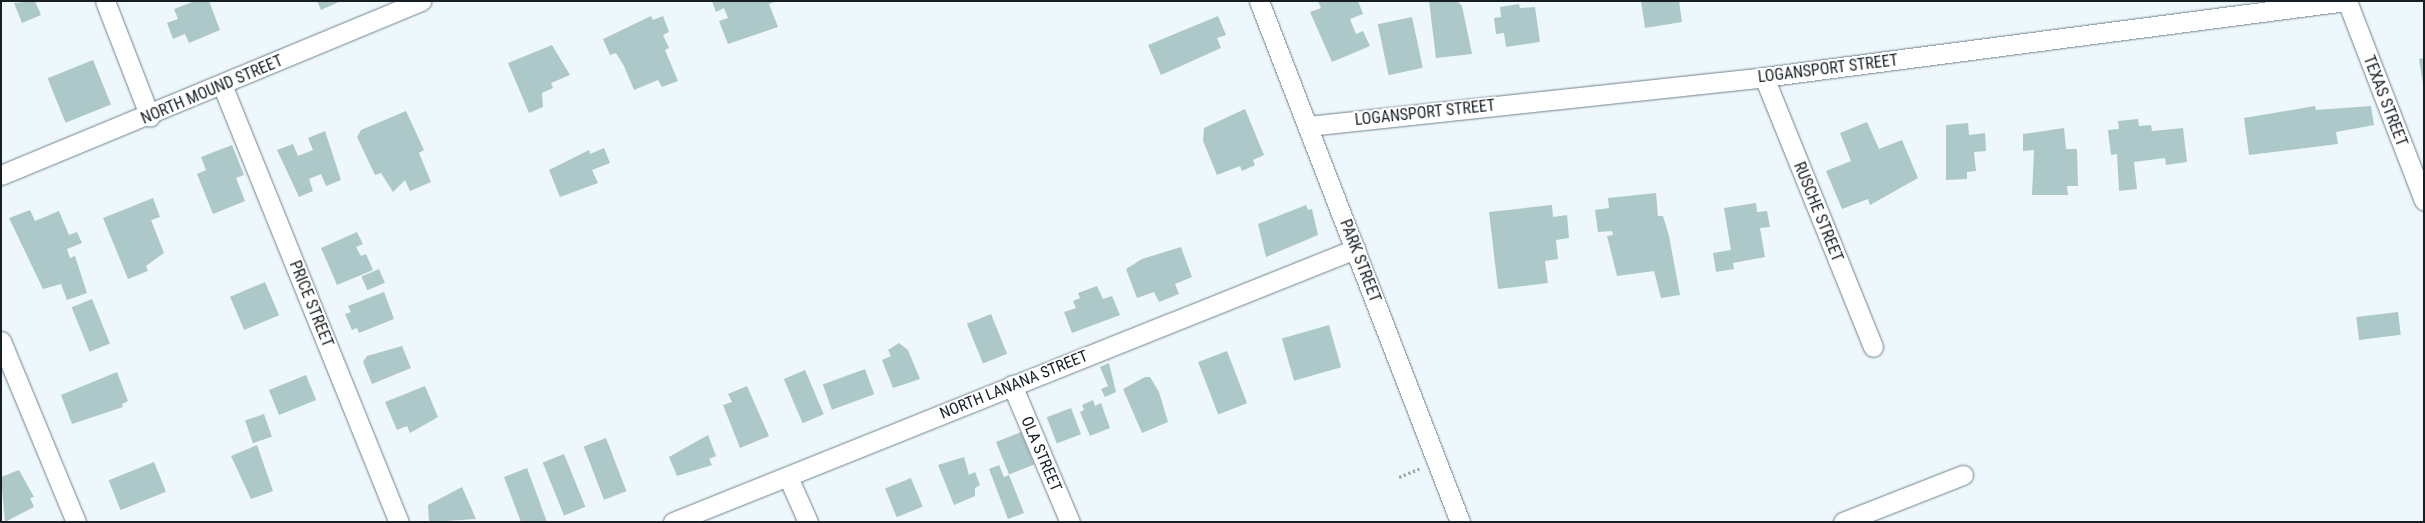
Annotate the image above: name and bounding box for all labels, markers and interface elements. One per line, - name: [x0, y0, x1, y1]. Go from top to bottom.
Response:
- street label: NORTH MOUND STREET: [138, 51, 286, 129]
- street label: LOGANSPORT STREET: [1757, 51, 1899, 87]
- street label: TEXAS STREET: [2359, 53, 2411, 149]
- street label: LOGANSPORT STREET: [1354, 96, 1496, 130]
- street label: RUSCHE STREET: [1789, 159, 1847, 265]
- street label: PARK STREET: [1335, 217, 1385, 305]
- street label: PRICE STREET: [285, 258, 337, 350]
- street label: NORTH LANANA STREET: [937, 346, 1091, 424]
- street label: OLA STREET: [1017, 414, 1065, 494]

